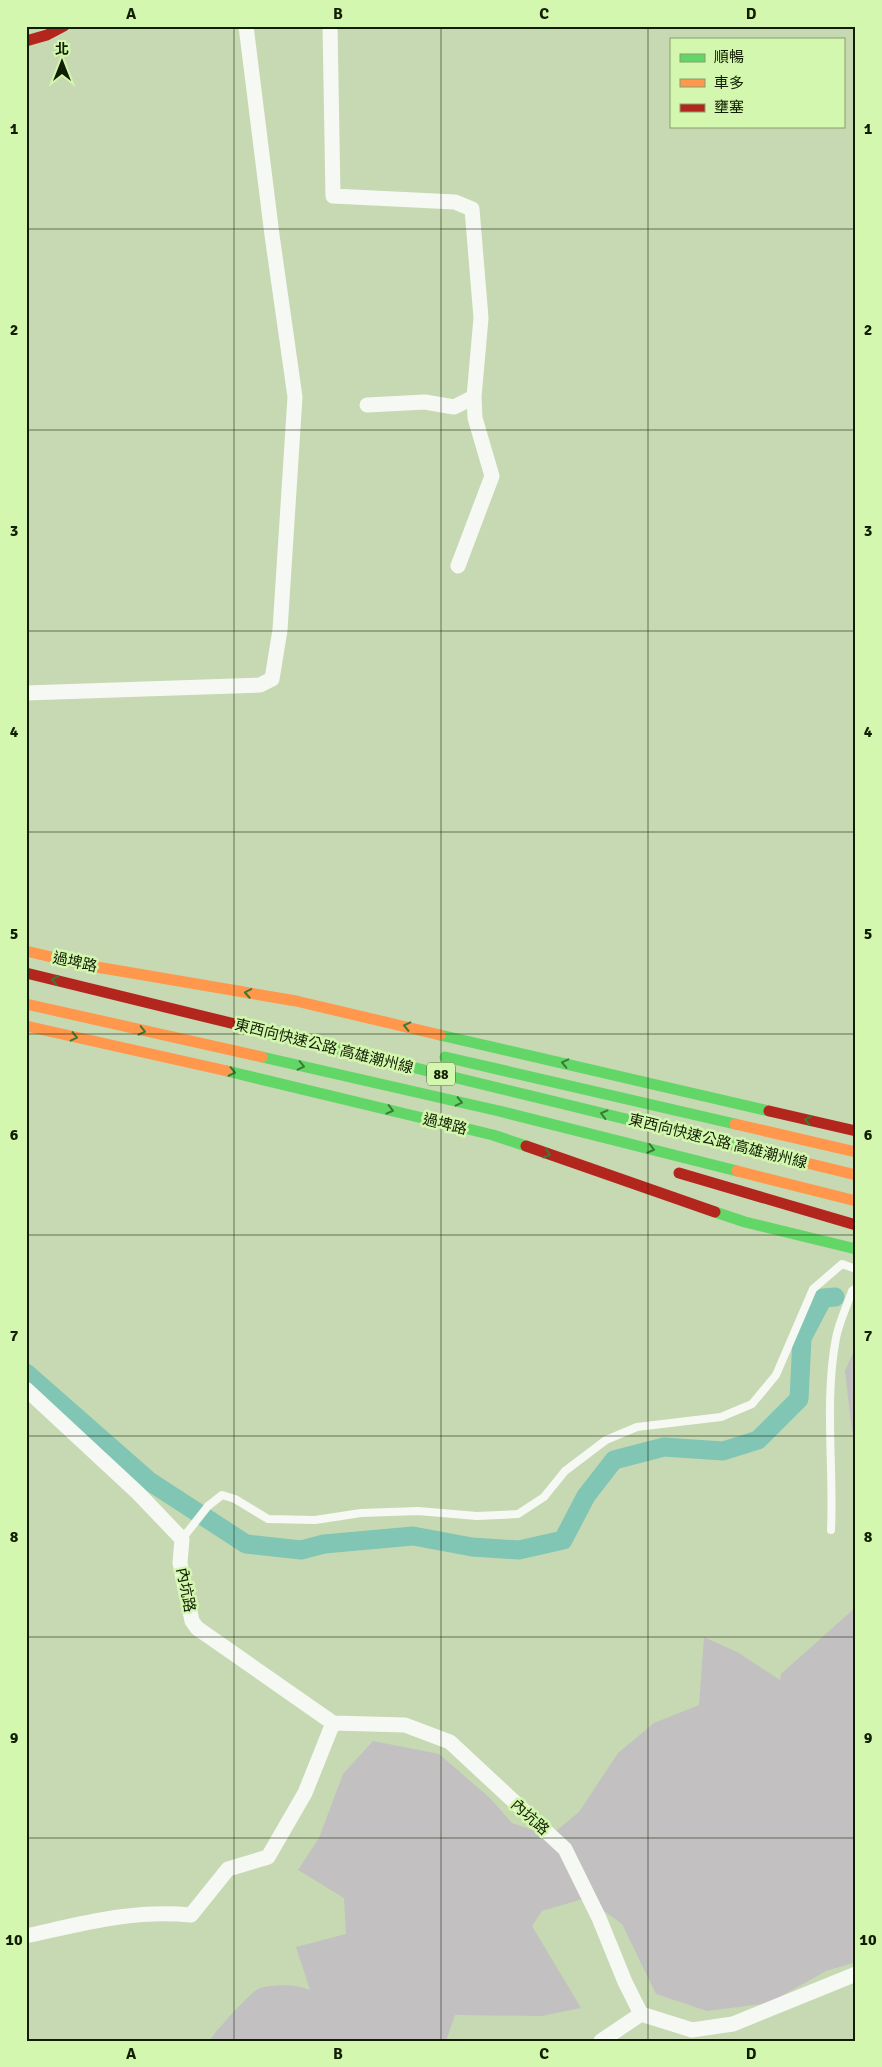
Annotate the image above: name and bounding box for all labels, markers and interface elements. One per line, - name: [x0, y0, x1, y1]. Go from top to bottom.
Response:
- text: A: [126, 4, 137, 24]
- text: B: [333, 4, 343, 24]
- text: C: [539, 4, 549, 24]
- text: D: [746, 4, 757, 24]
- north arrow: [38, 38, 88, 88]
- legend: [670, 38, 844, 128]
- text: 北: [55, 41, 69, 58]
- text: 順暢: [714, 48, 744, 66]
- text: 車多: [714, 74, 744, 92]
- text: 壅塞: [714, 98, 744, 116]
- text: 1: [10, 119, 19, 139]
- text: 1: [864, 119, 873, 139]
- text: 2: [10, 320, 18, 340]
- text: 2: [864, 320, 872, 340]
- text: 3: [10, 521, 18, 541]
- text: 3: [864, 521, 872, 541]
- text: 4: [10, 722, 19, 742]
- text: 4: [864, 722, 873, 742]
- text: 5: [10, 924, 18, 944]
- text: 5: [864, 924, 872, 944]
- street label: 過埤路: [51, 949, 99, 975]
- one-way arrow: [51, 975, 60, 986]
- one-way arrow: [243, 988, 252, 998]
- street label: 東西向快速公路 高雄潮州線: [233, 1015, 415, 1077]
- one-way arrow: [402, 1021, 411, 1032]
- one-way arrow: [137, 1025, 146, 1036]
- one-way arrow: [69, 1032, 78, 1042]
- one-way arrow: [560, 1058, 569, 1069]
- one-way arrow: [296, 1060, 305, 1071]
- road number: 88: [427, 1062, 455, 1086]
- one-way arrow: [228, 1067, 237, 1077]
- one-way arrow: [455, 1096, 464, 1107]
- one-way arrow: [386, 1104, 395, 1115]
- one-way arrow: [600, 1109, 609, 1120]
- street label: 過埤路: [421, 1110, 469, 1138]
- street label: 東西向快速公路 高雄潮州線: [627, 1110, 809, 1172]
- one-way arrow: [804, 1116, 813, 1126]
- text: 6: [10, 1125, 19, 1145]
- text: 6: [864, 1125, 873, 1145]
- one-way arrow: [646, 1143, 655, 1154]
- one-way arrow: [542, 1148, 551, 1158]
- text: 7: [10, 1326, 19, 1346]
- text: 7: [864, 1326, 873, 1346]
- text: 8: [10, 1527, 19, 1547]
- text: 8: [864, 1527, 873, 1547]
- street label: 內坑路: [173, 1566, 199, 1614]
- text: 9: [10, 1728, 19, 1748]
- text: 9: [864, 1728, 873, 1748]
- street label: 內坑路: [507, 1795, 553, 1839]
- text: 10: [5, 1930, 23, 1950]
- text: 10: [859, 1930, 877, 1950]
- text: A: [126, 2044, 137, 2064]
- text: B: [333, 2044, 343, 2064]
- text: C: [539, 2044, 549, 2064]
- text: D: [746, 2044, 757, 2064]

